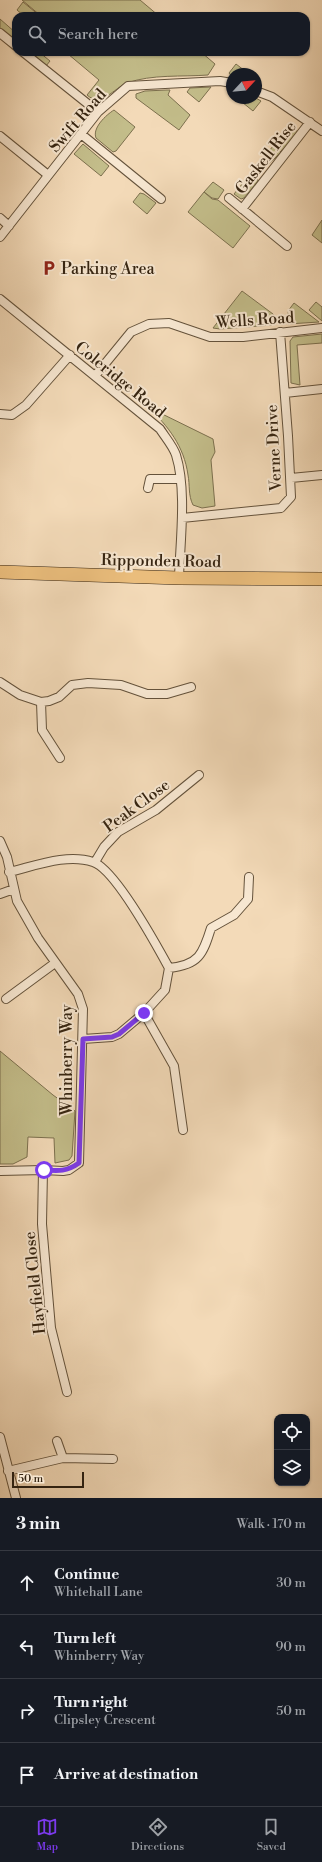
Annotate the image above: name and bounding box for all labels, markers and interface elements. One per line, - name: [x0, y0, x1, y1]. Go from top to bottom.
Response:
- search box: [12, 12, 310, 56]
- icon: search: [26, 23, 48, 45]
- text: Search here: [58, 25, 138, 44]
- north arrow: [226, 68, 262, 104]
- street label: Swift Road: [45, 85, 111, 157]
- street label: Gaskell Rise: [231, 117, 301, 198]
- parking icon: Parking Area: [40, 259, 58, 277]
- place label: Parking Area: [61, 259, 156, 279]
- street label: Wells Road: [214, 307, 295, 333]
- street label: Coleridge Road: [71, 337, 170, 422]
- street label: Verne Drive: [262, 404, 286, 493]
- street label: Ripponden Road: [101, 550, 221, 572]
- street label: Peak Close: [99, 775, 174, 837]
- street label: Whinberry Way: [57, 1004, 77, 1117]
- route end: [135, 1004, 153, 1022]
- route start: [35, 1161, 53, 1179]
- street label: Hayfield Close: [20, 1230, 50, 1335]
- map controls: [274, 1414, 310, 1486]
- button: locate: [274, 1414, 310, 1450]
- button: layers: [274, 1450, 310, 1486]
- scale bar: [12, 1470, 84, 1489]
- text: 50 m: [18, 1472, 43, 1486]
- text: 3 min: [16, 1513, 60, 1535]
- text: Walk · 170 m: [236, 1516, 306, 1532]
- text: Continue: [54, 1565, 119, 1584]
- icon: ahead: [16, 1572, 38, 1594]
- text: 30 m: [276, 1575, 306, 1591]
- text: Whitehall Lane: [54, 1584, 143, 1600]
- text: Turn left: [54, 1629, 116, 1648]
- icon: left: [16, 1636, 38, 1658]
- text: 90 m: [275, 1639, 306, 1655]
- text: Whinberry Way: [54, 1648, 144, 1664]
- text: Turn right: [54, 1693, 128, 1712]
- icon: right: [16, 1700, 38, 1722]
- text: 50 m: [276, 1703, 306, 1719]
- text: Clipsley Crescent: [54, 1712, 156, 1728]
- icon: arrive: [16, 1764, 38, 1786]
- text: Arrive at destination: [54, 1765, 198, 1784]
- tab: Map: [36, 1816, 58, 1854]
- tab: Directions: [131, 1816, 184, 1854]
- tab: Saved: [257, 1816, 286, 1854]

